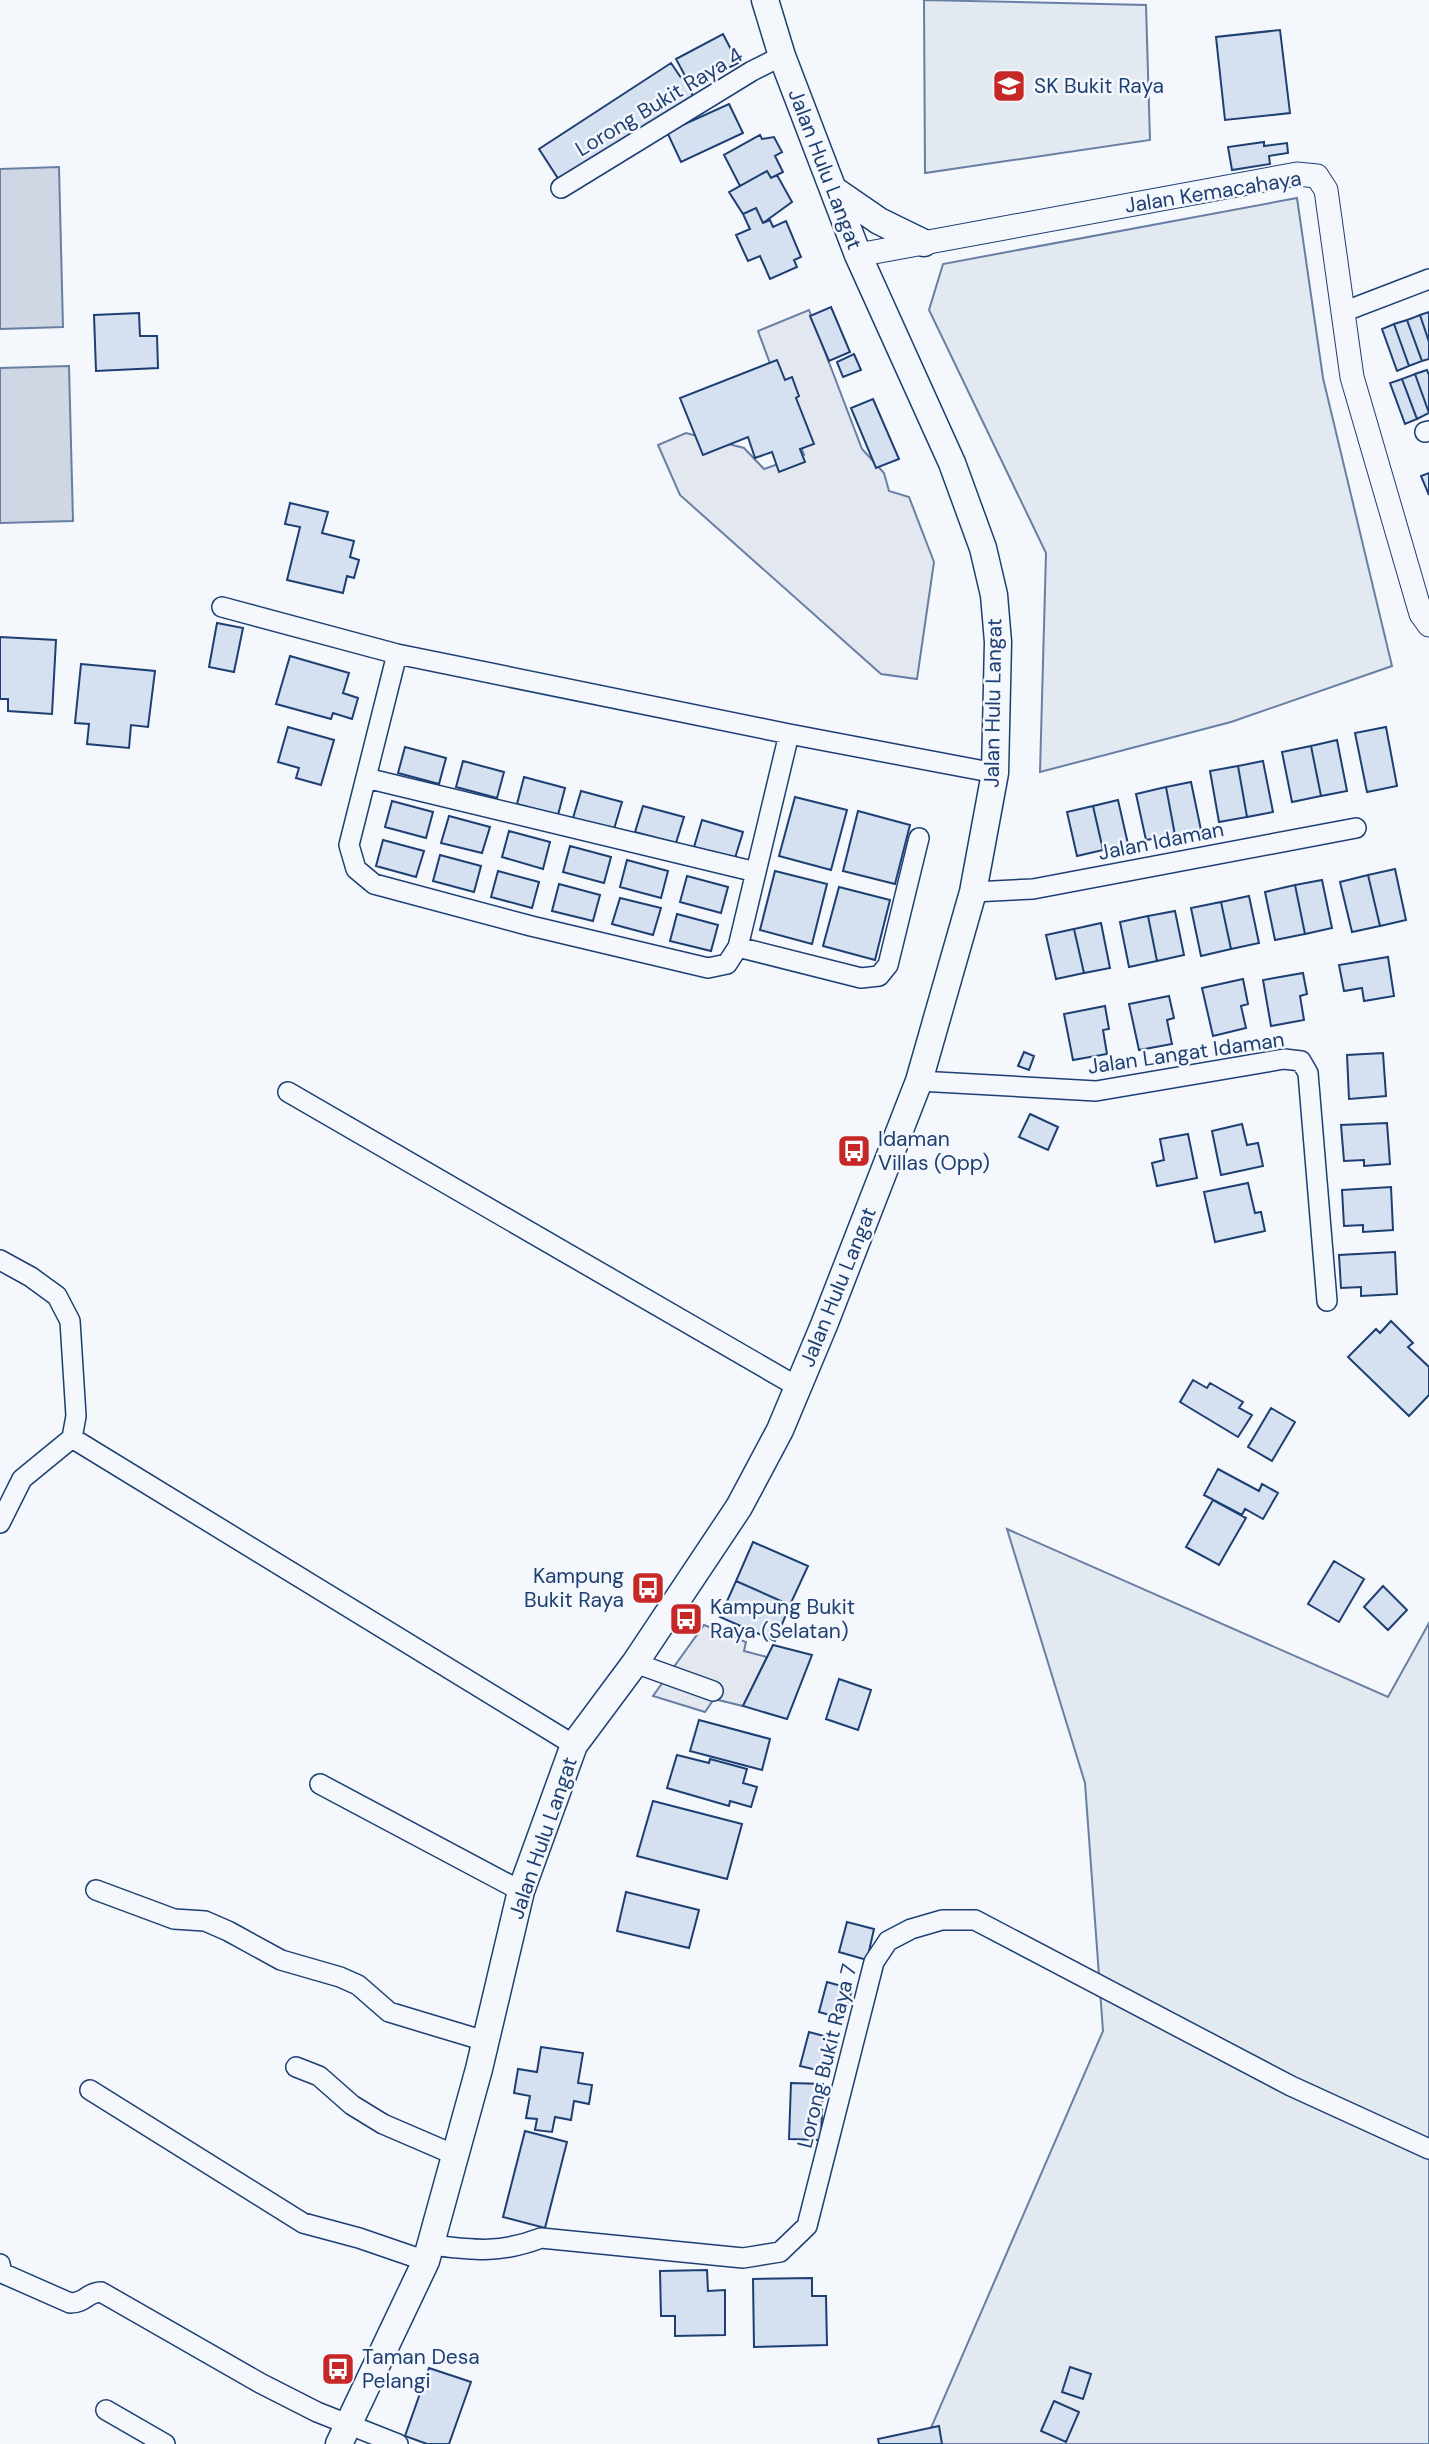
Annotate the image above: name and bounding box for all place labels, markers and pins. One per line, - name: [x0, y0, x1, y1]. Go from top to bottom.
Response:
- school or university icon: SK Bukit Raya: [990, 67, 1028, 105]
- place label: SK Bukit Raya: [1034, 72, 1164, 100]
- place label: Idaman Villas (Opp): [878, 1125, 990, 1177]
- bus stop icon: Idaman Villas (Opp): [835, 1132, 873, 1170]
- place label: Kampung Bukit Raya: [524, 1562, 624, 1614]
- bus stop icon: Kampung Bukit Raya: [629, 1569, 667, 1607]
- place label: Kampung Bukit Raya (Selatan): [710, 1593, 855, 1645]
- bus stop icon: Kampung Bukit Raya (Selatan): [667, 1600, 705, 1638]
- place label: Taman Desa Pelangi: [362, 2343, 480, 2395]
- bus stop icon: Taman Desa Pelangi: [319, 2350, 357, 2388]

